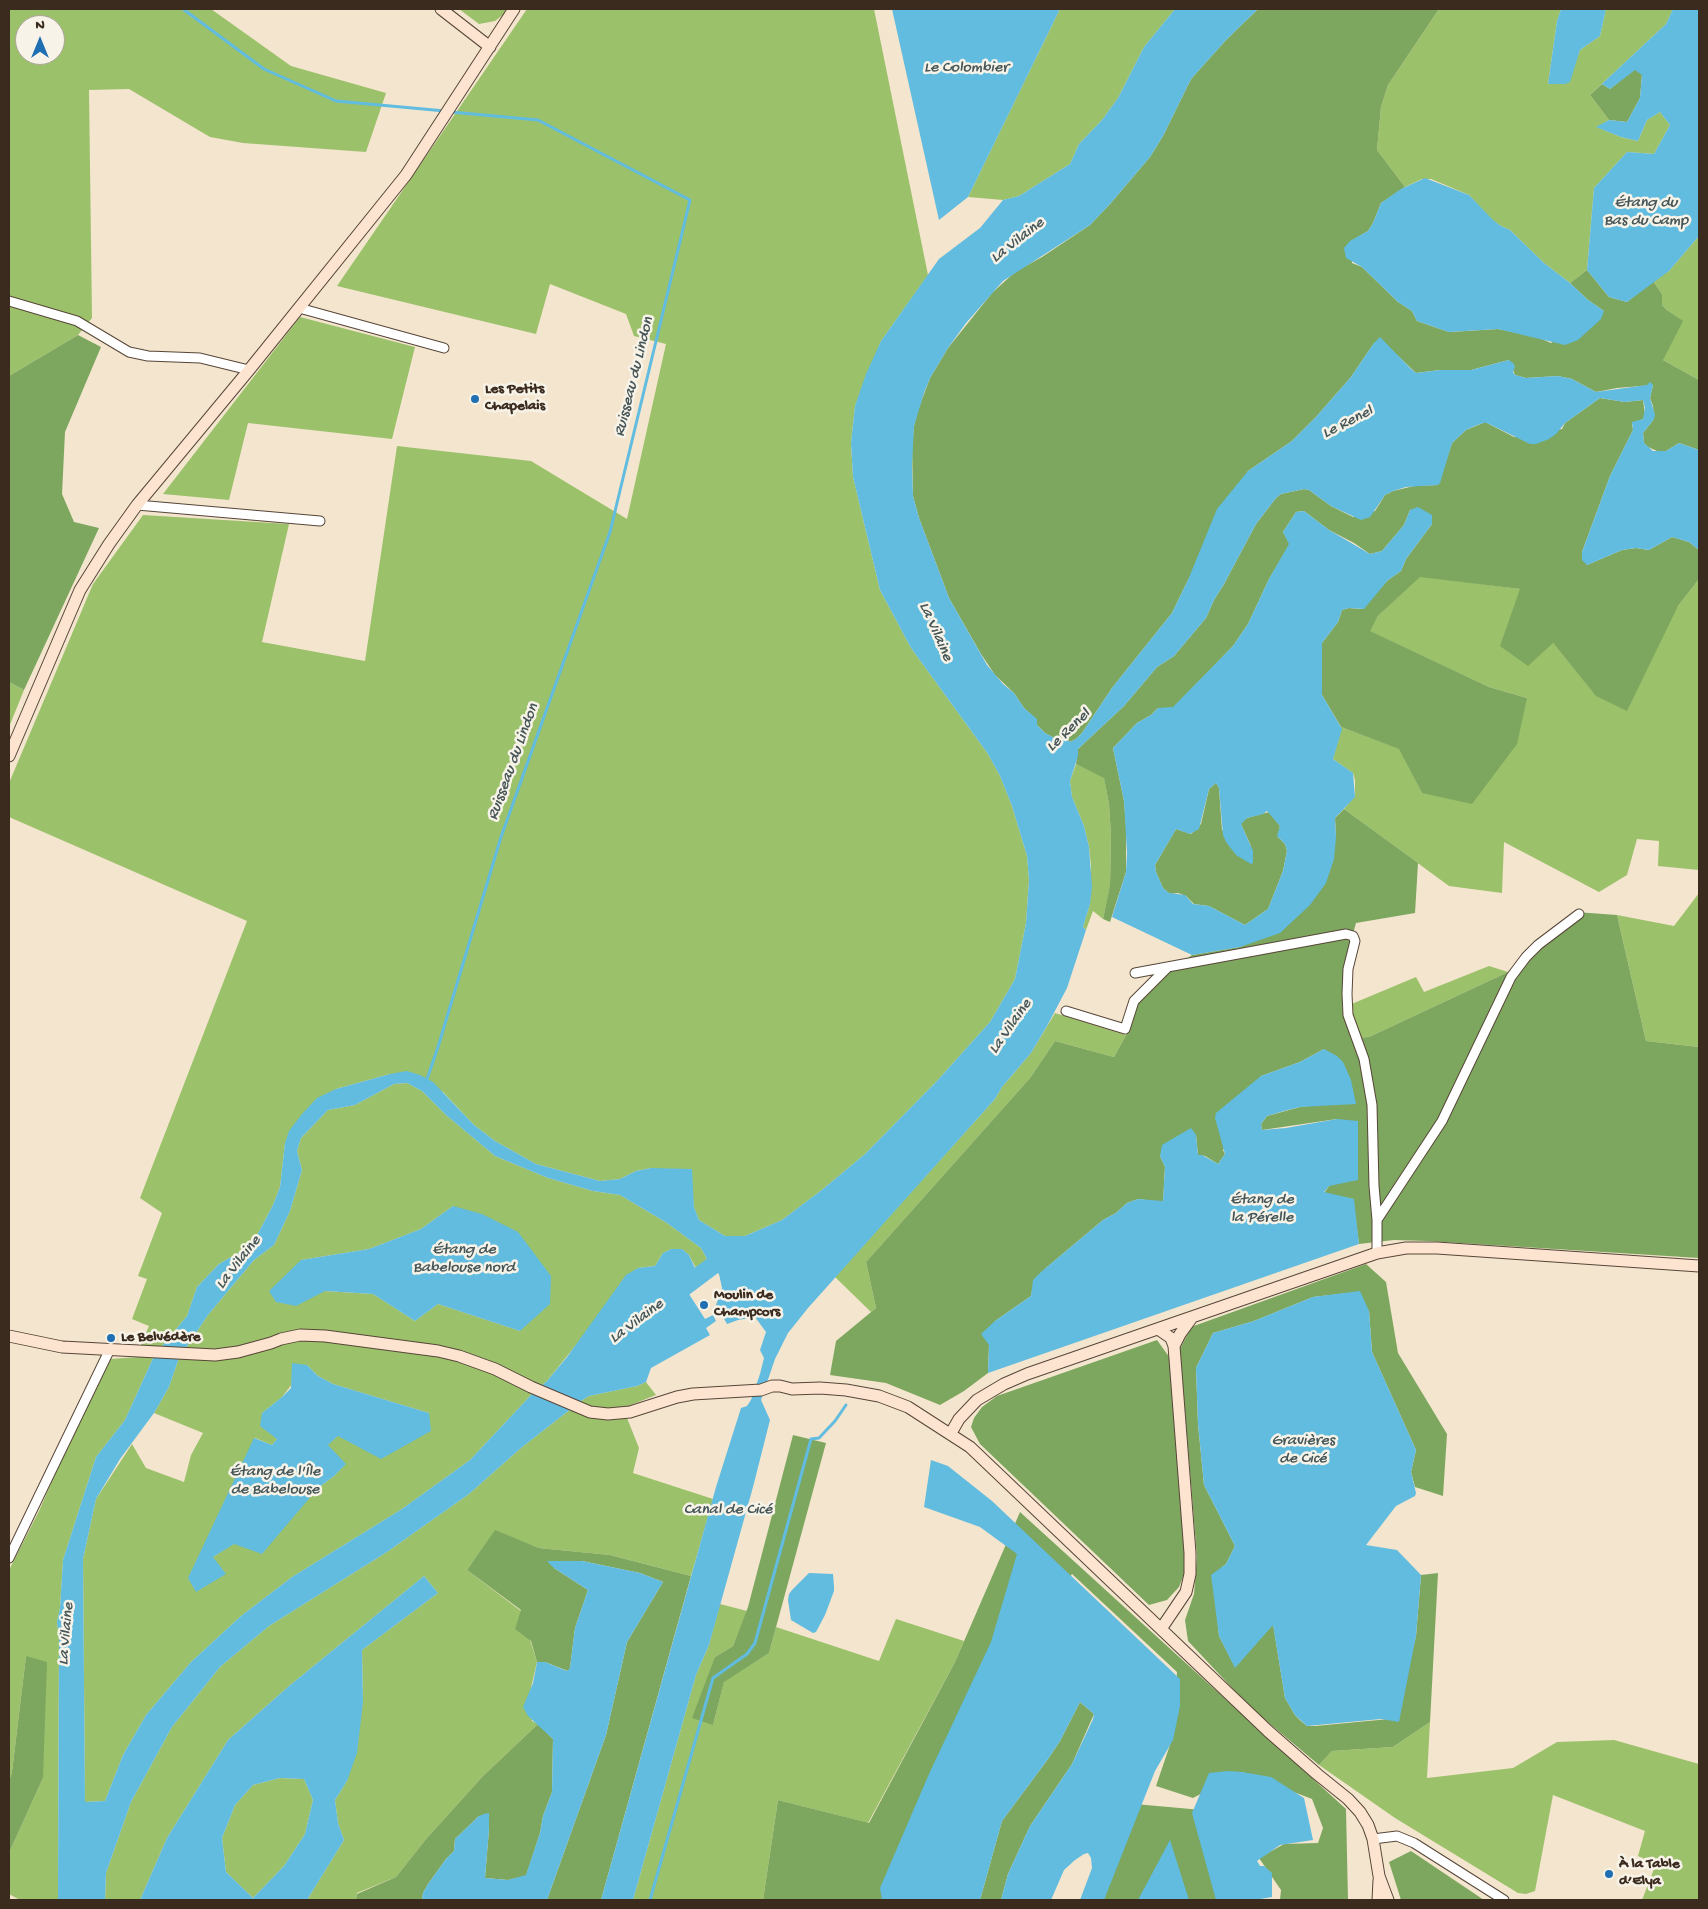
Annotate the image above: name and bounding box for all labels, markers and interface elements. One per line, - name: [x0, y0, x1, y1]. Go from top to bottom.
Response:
- north arrow: [15, 15, 65, 65]
- text: N: [35, 17, 45, 34]
- water label: Le Colombier: [924, 59, 1008, 79]
- water label: Étang du Bas du Camp: [1604, 194, 1688, 232]
- water label: La Vilaine: [987, 214, 1049, 268]
- water label: Ruisseau du Lindon: [611, 315, 659, 439]
- place label: Les Petits Chapelais: [485, 381, 545, 416]
- marker: Les Petits Chapelais: [469, 393, 481, 405]
- water label: Le Renel: [1320, 402, 1376, 444]
- water label: La Vilaine: [913, 599, 957, 665]
- water label: Ruisseau du Lindon: [484, 701, 544, 823]
- water label: Le Renel: [1043, 705, 1095, 757]
- water label: La Vilaine: [985, 996, 1037, 1058]
- water label: Étang de la Pérelle: [1230, 1191, 1294, 1229]
- water label: La Vilaine: [212, 1232, 266, 1294]
- water label: Étang de Babelouse nord: [413, 1241, 515, 1279]
- place label: Moulin de Champcors: [714, 1287, 780, 1322]
- water label: La Vilaine: [606, 1295, 668, 1349]
- marker: Moulin de Champcors: [698, 1299, 710, 1311]
- place label: Le Belvédère: [121, 1329, 200, 1347]
- marker: Le Belvédère: [105, 1332, 117, 1344]
- water label: Gravières de Cicé: [1271, 1432, 1335, 1470]
- water label: Étang de l'Île de Babelouse: [230, 1463, 320, 1501]
- water label: Canal de Cicé: [684, 1501, 772, 1521]
- water label: La Vilaine: [55, 1602, 79, 1666]
- place label: À la Table d’Elya: [1619, 1856, 1680, 1891]
- marker: À la Table d’Elya: [1603, 1868, 1615, 1880]

